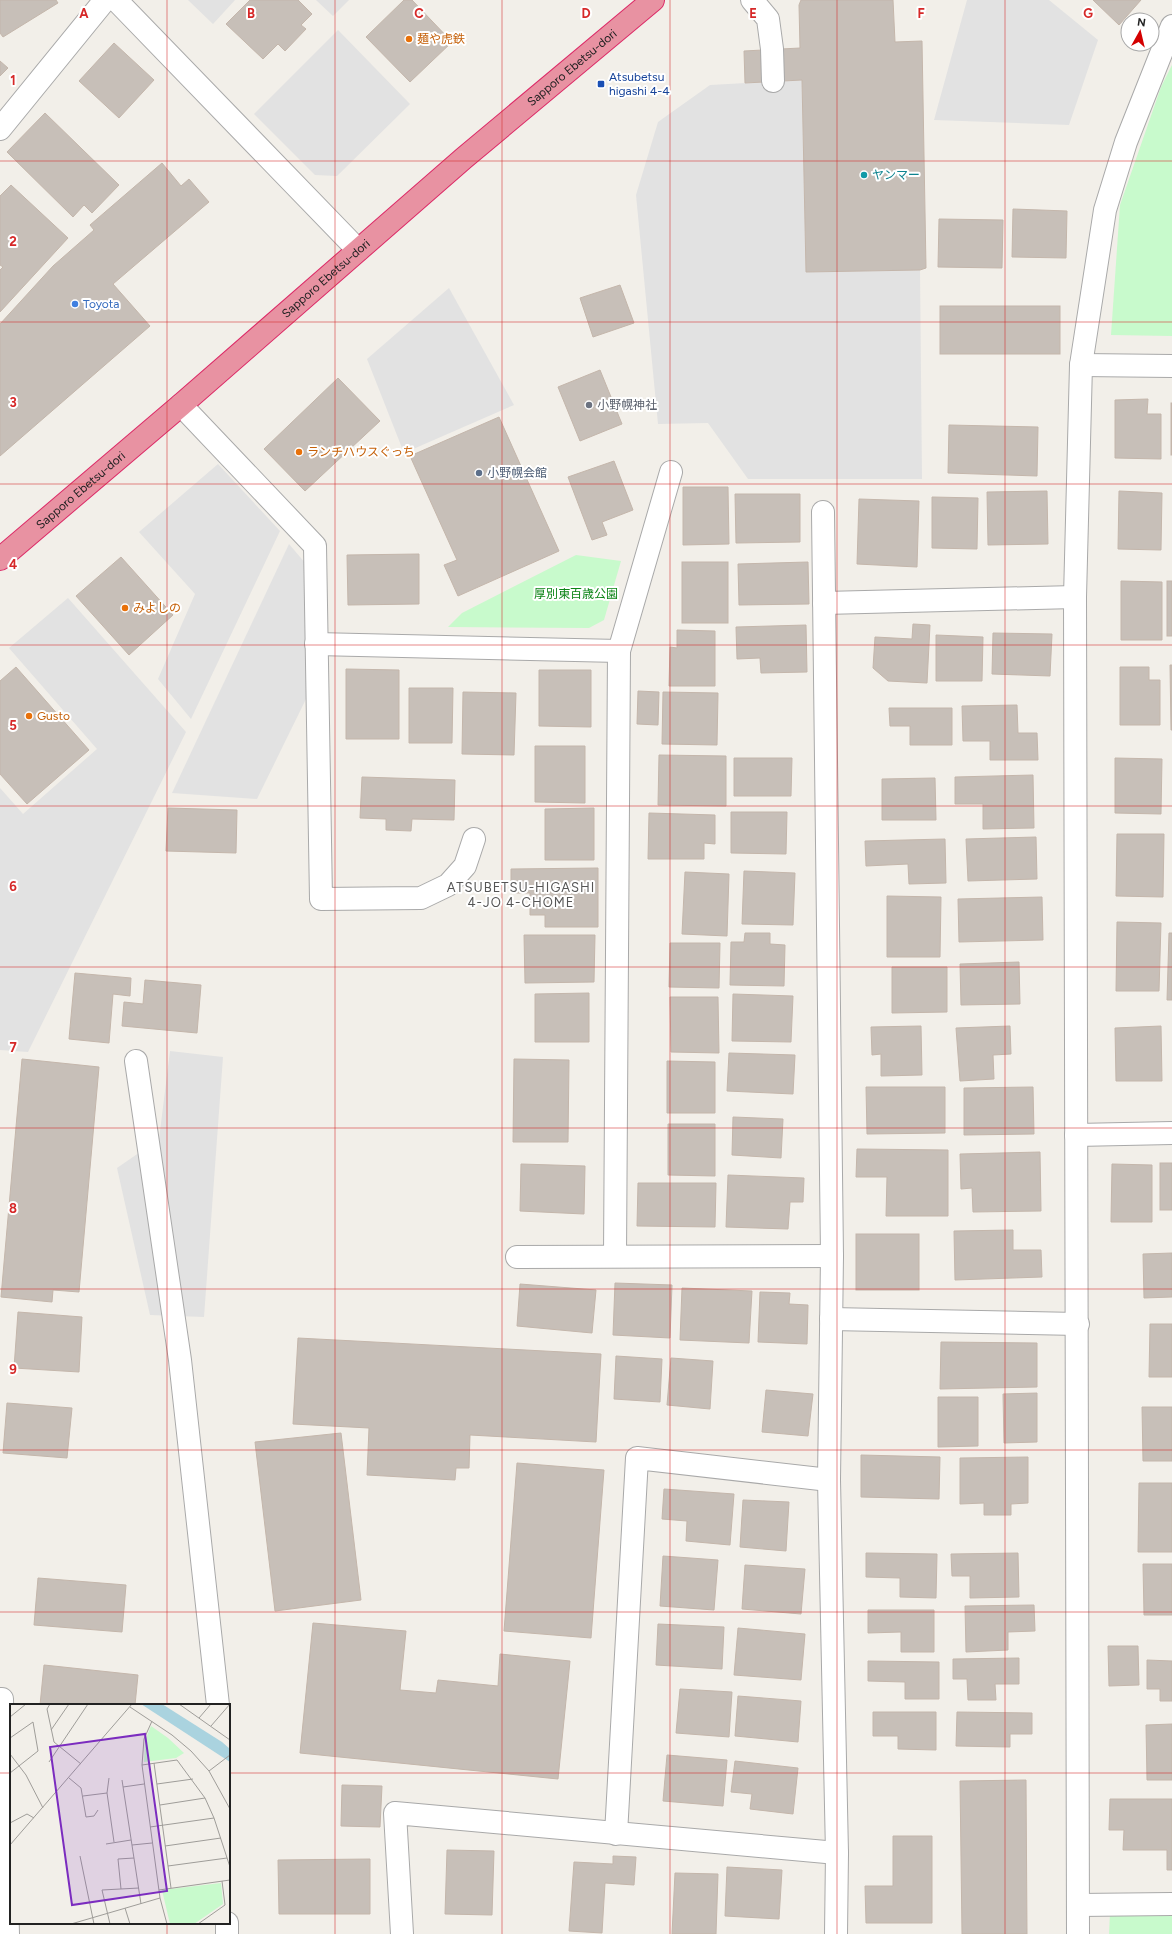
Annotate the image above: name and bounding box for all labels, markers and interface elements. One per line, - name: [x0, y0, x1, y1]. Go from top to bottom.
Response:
- text: A: [79, 6, 89, 21]
- text: B: [247, 6, 255, 21]
- text: C: [414, 6, 424, 21]
- text: D: [581, 6, 591, 21]
- text: E: [749, 6, 757, 21]
- text: F: [917, 6, 925, 21]
- text: G: [1083, 6, 1093, 21]
- north arrow: [1120, 12, 1160, 52]
- text: N: [1136, 16, 1146, 30]
- street label: Sapporo Ebetsu-dori: [524, 26, 619, 109]
- place label: 麺や虎鉄: [417, 32, 465, 46]
- marker: 麺や虎鉄: [404, 34, 414, 44]
- place label: Atsubetsu higashi 4-4: [609, 70, 670, 98]
- text: 1: [10, 73, 16, 88]
- marker: Atsubetsu higashi 4-4: [596, 79, 606, 89]
- place label: ヤンマー: [872, 168, 920, 182]
- marker: ヤンマー: [859, 170, 869, 180]
- text: 2: [9, 234, 17, 249]
- street label: Sapporo Ebetsu-dori: [279, 236, 373, 321]
- place label: Toyota: [83, 297, 119, 311]
- marker: Toyota: [70, 299, 80, 309]
- text: 3: [9, 395, 17, 410]
- place label: 小野幌神社: [597, 398, 657, 412]
- marker: 小野幌神社: [584, 400, 594, 410]
- place label: ランチハウスぐっち: [307, 445, 415, 459]
- marker: ランチハウスぐっち: [294, 447, 304, 457]
- street label: Sapporo Ebetsu-dori: [34, 449, 128, 532]
- place label: 小野幌会館: [487, 466, 547, 480]
- marker: 小野幌会館: [474, 468, 484, 478]
- text: 4: [9, 557, 17, 572]
- park label: 厚別東百歳公園: [534, 587, 618, 601]
- place label: みよしの: [133, 601, 181, 615]
- marker: みよしの: [120, 603, 130, 613]
- place label: Gusto: [37, 709, 70, 723]
- marker: Gusto: [24, 711, 34, 721]
- text: 5: [9, 718, 17, 733]
- text: 6: [9, 879, 17, 894]
- district label: ATSUBETSU-HIGASHI 4-JO 4-CHOME: [447, 880, 595, 910]
- text: 7: [9, 1040, 17, 1055]
- text: 8: [9, 1201, 17, 1216]
- text: 9: [9, 1362, 17, 1377]
- inset map: [10, 1704, 230, 1924]

